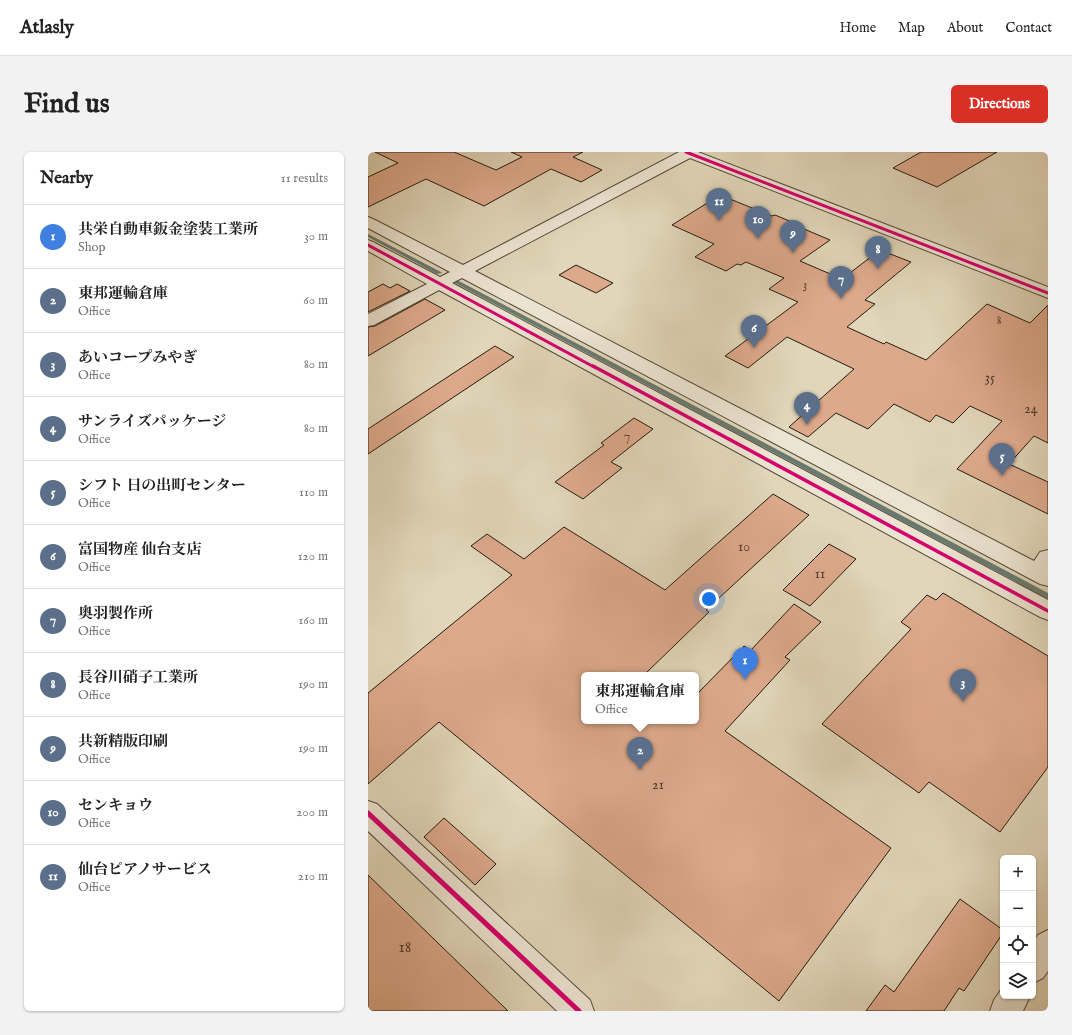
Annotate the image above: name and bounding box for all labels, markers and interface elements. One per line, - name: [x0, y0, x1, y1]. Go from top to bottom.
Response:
- text: Atlasly: [20, 16, 74, 40]
- text: Home: [840, 19, 876, 37]
- text: Map: [898, 19, 925, 37]
- text: About: [947, 19, 983, 37]
- text: Contact: [1005, 19, 1052, 37]
- button: Directions: [951, 85, 1048, 123]
- text: Find us: [24, 87, 110, 122]
- text: Nearby: [40, 168, 93, 189]
- text: 11 results: [281, 170, 328, 187]
- pin: 11: [706, 188, 732, 221]
- pin: 10: [745, 206, 771, 239]
- text: 共栄自動車鈑金塗装工業所: [78, 220, 258, 239]
- pin: 9: [780, 220, 806, 253]
- text: 1: [51, 228, 55, 245]
- text: 30 m: [304, 228, 328, 245]
- pin: 8: [865, 236, 891, 269]
- text: Shop: [78, 239, 106, 256]
- pin: 7: [828, 266, 854, 299]
- house number: 3: [803, 277, 807, 292]
- text: 東邦運輸倉庫: [78, 284, 168, 303]
- text: 2: [50, 292, 56, 309]
- text: 60 m: [303, 292, 328, 309]
- text: Office: [78, 303, 110, 320]
- house number: 8: [997, 313, 1002, 328]
- pin: 6: [741, 315, 767, 348]
- text: あいコープみやぎ: [78, 348, 197, 367]
- text: 3: [51, 356, 55, 373]
- text: 80 m: [304, 356, 328, 373]
- text: Office: [78, 367, 110, 384]
- house number: 35: [985, 369, 995, 387]
- pin: 4: [794, 392, 820, 425]
- house number: 24: [1024, 400, 1038, 418]
- text: サンライズパッケージ: [78, 412, 226, 431]
- text: 4: [50, 420, 56, 437]
- text: 80 m: [304, 420, 328, 437]
- house number: 7: [624, 427, 630, 445]
- text: Office: [78, 431, 110, 448]
- pin: 5: [989, 443, 1015, 476]
- text: シフト 日の出町センター: [78, 476, 246, 495]
- text: 5: [51, 484, 55, 501]
- text: 110 m: [299, 484, 328, 501]
- text: Office: [78, 495, 110, 512]
- house number: 10: [738, 538, 750, 556]
- text: 富国物産 仙台支店: [78, 540, 201, 559]
- text: 6: [50, 548, 56, 565]
- text: 120 m: [298, 548, 328, 565]
- text: Office: [78, 559, 110, 576]
- house number: 11: [815, 565, 825, 583]
- your location: [699, 589, 719, 609]
- text: 奥羽製作所: [78, 604, 153, 623]
- text: 7: [50, 612, 56, 629]
- text: 160 m: [298, 612, 328, 629]
- text: Office: [78, 623, 110, 640]
- pin: 1: [732, 647, 758, 680]
- text: 長谷川硝子工業所: [78, 668, 198, 687]
- pin: 3: [950, 669, 976, 702]
- popup: [581, 672, 699, 724]
- text: 8: [50, 676, 56, 693]
- text: 190 m: [298, 676, 328, 693]
- text: 東邦運輸倉庫: [595, 682, 685, 701]
- text: Office: [78, 687, 110, 704]
- text: Office: [595, 701, 627, 718]
- text: 共新精版印刷: [78, 732, 168, 751]
- pin: 2: [627, 737, 653, 770]
- text: 9: [50, 740, 56, 757]
- text: 190 m: [298, 740, 328, 757]
- text: Office: [78, 751, 110, 768]
- house number: 21: [652, 776, 664, 794]
- text: センキョウ: [78, 796, 153, 815]
- text: 10: [47, 804, 59, 821]
- text: 200 m: [296, 804, 328, 821]
- text: Office: [78, 815, 110, 832]
- map controls: [1000, 855, 1036, 999]
- button: +: [1000, 855, 1036, 891]
- text: 仙台ピアノサービス: [78, 860, 212, 879]
- text: 11: [48, 868, 58, 885]
- text: 210 m: [298, 868, 328, 885]
- text: Office: [78, 879, 110, 896]
- button: −: [1000, 891, 1036, 927]
- button: locate: [1000, 927, 1036, 963]
- house number: 18: [399, 937, 412, 958]
- button: layers: [1000, 963, 1036, 999]

